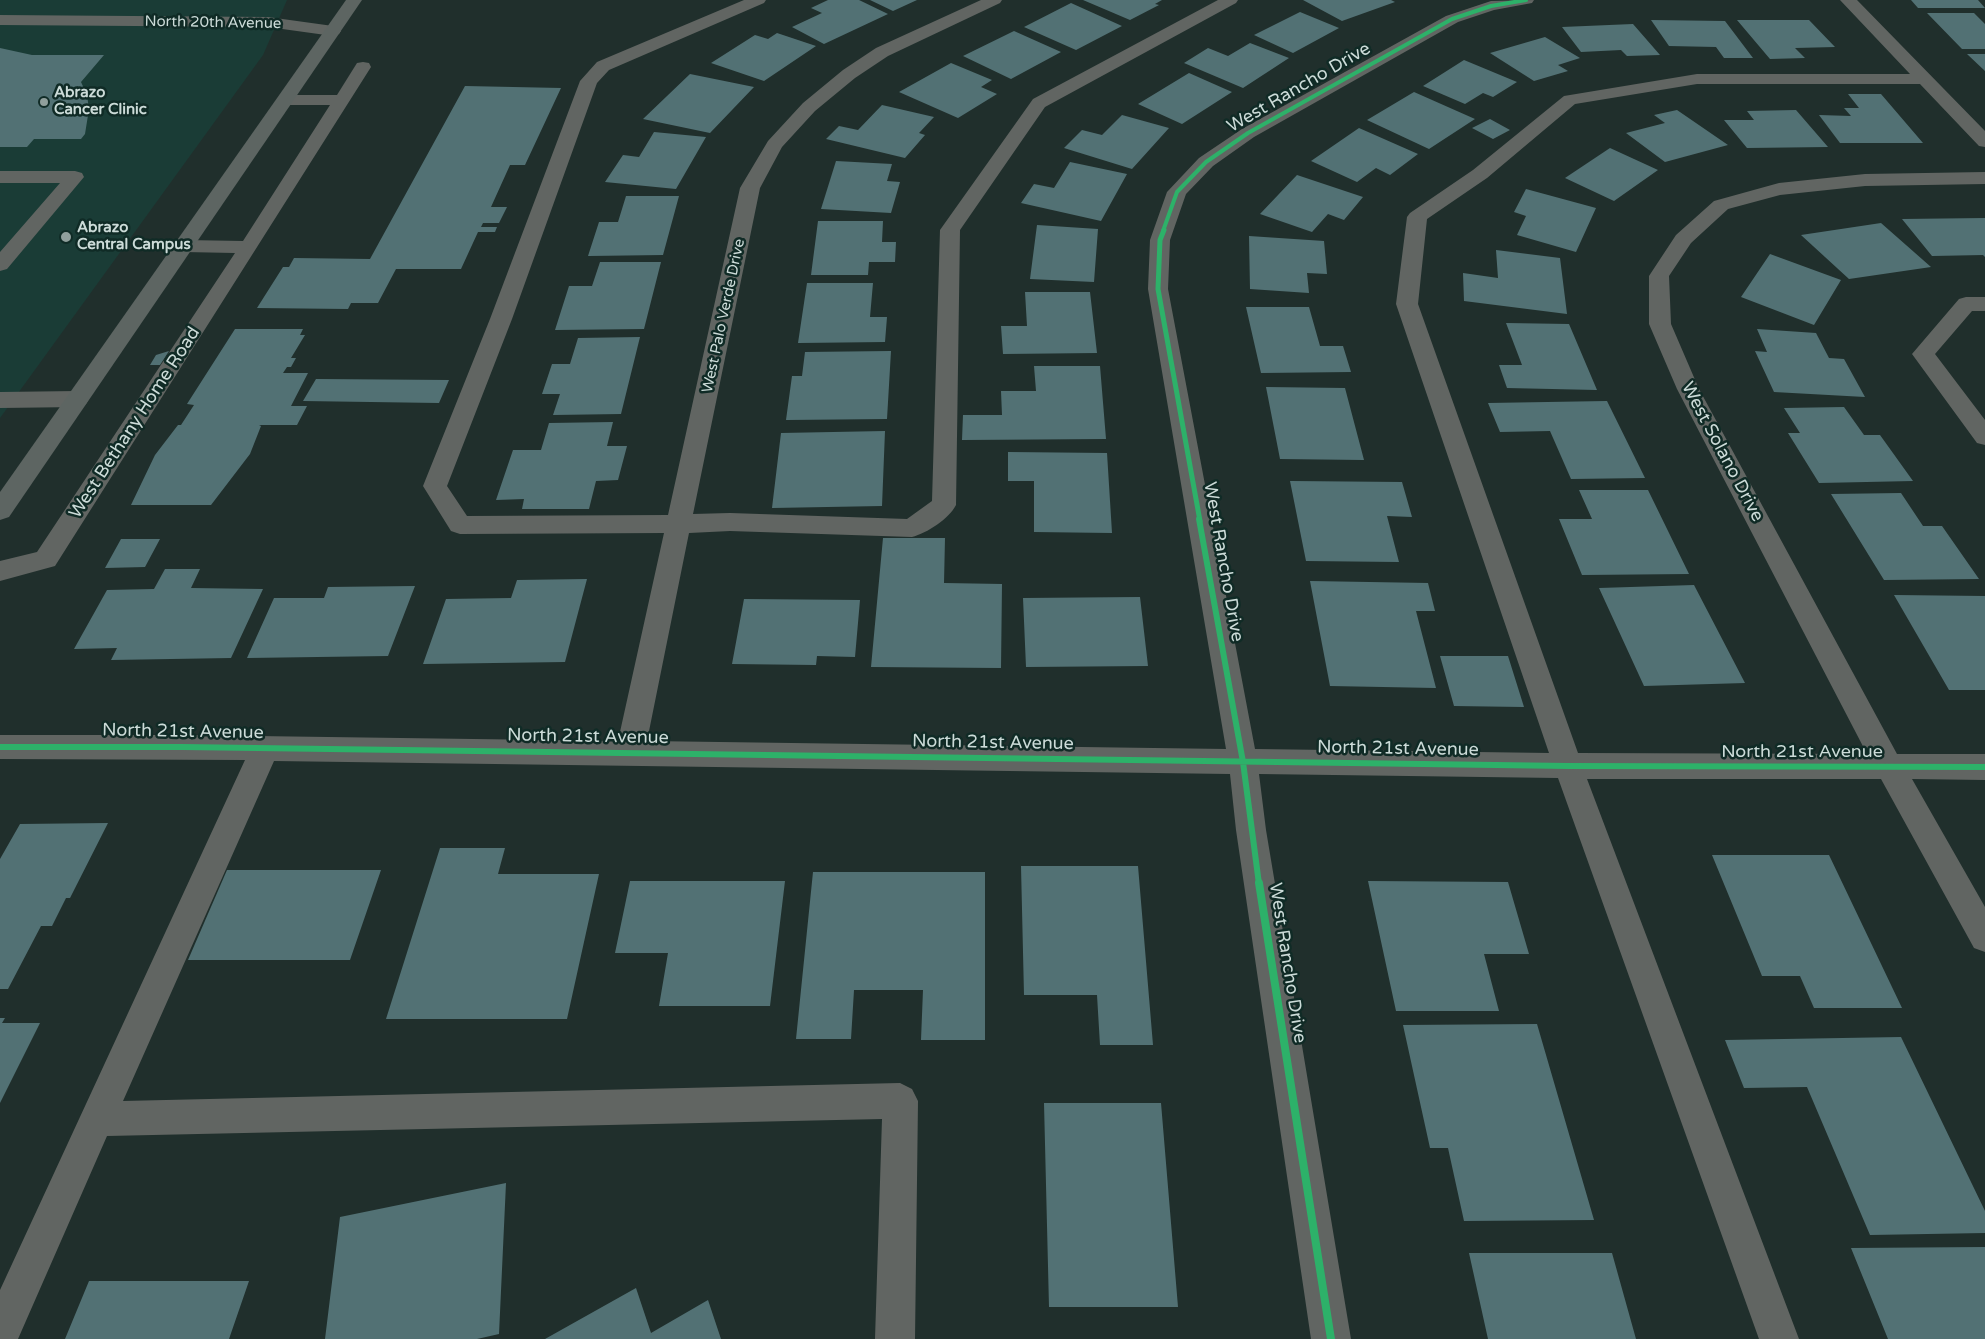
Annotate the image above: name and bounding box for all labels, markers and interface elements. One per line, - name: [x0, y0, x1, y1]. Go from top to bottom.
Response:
- street label: North 20th Avenue: [144, 13, 282, 33]
- street label: West Rancho Drive: [1223, 38, 1375, 138]
- place label: Abrazo Cancer Clinic: [54, 84, 147, 119]
- marker: Abrazo Cancer Clinic: [38, 96, 50, 108]
- place label: Abrazo Central Campus: [77, 219, 191, 254]
- marker: Abrazo Central Campus: [59, 230, 73, 244]
- street label: West Palo Verde Drive: [699, 237, 749, 395]
- street label: West Bethany Home Road: [65, 323, 205, 523]
- street label: West Solano Drive: [1676, 378, 1768, 526]
- street label: West Rancho Drive: [1198, 480, 1248, 644]
- street label: North 21st Avenue: [102, 720, 264, 744]
- street label: North 21st Avenue: [507, 725, 669, 749]
- street label: North 21st Avenue: [912, 731, 1074, 755]
- street label: North 21st Avenue: [1317, 737, 1479, 761]
- street label: North 21st Avenue: [1721, 741, 1883, 763]
- street label: West Rancho Drive: [1264, 881, 1310, 1045]

